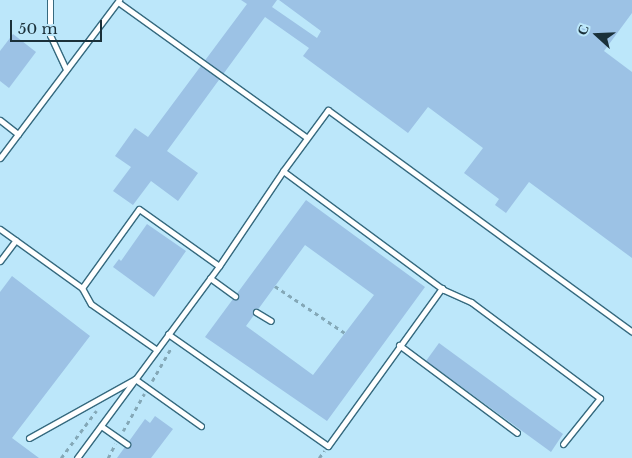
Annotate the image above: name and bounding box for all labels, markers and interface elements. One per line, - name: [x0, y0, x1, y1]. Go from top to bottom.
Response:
- scale bar: [12, 10, 105, 42]
- north arrow: [572, 10, 622, 60]
- text: 50 m: [18, 19, 58, 38]
- text: С: [573, 22, 593, 38]

